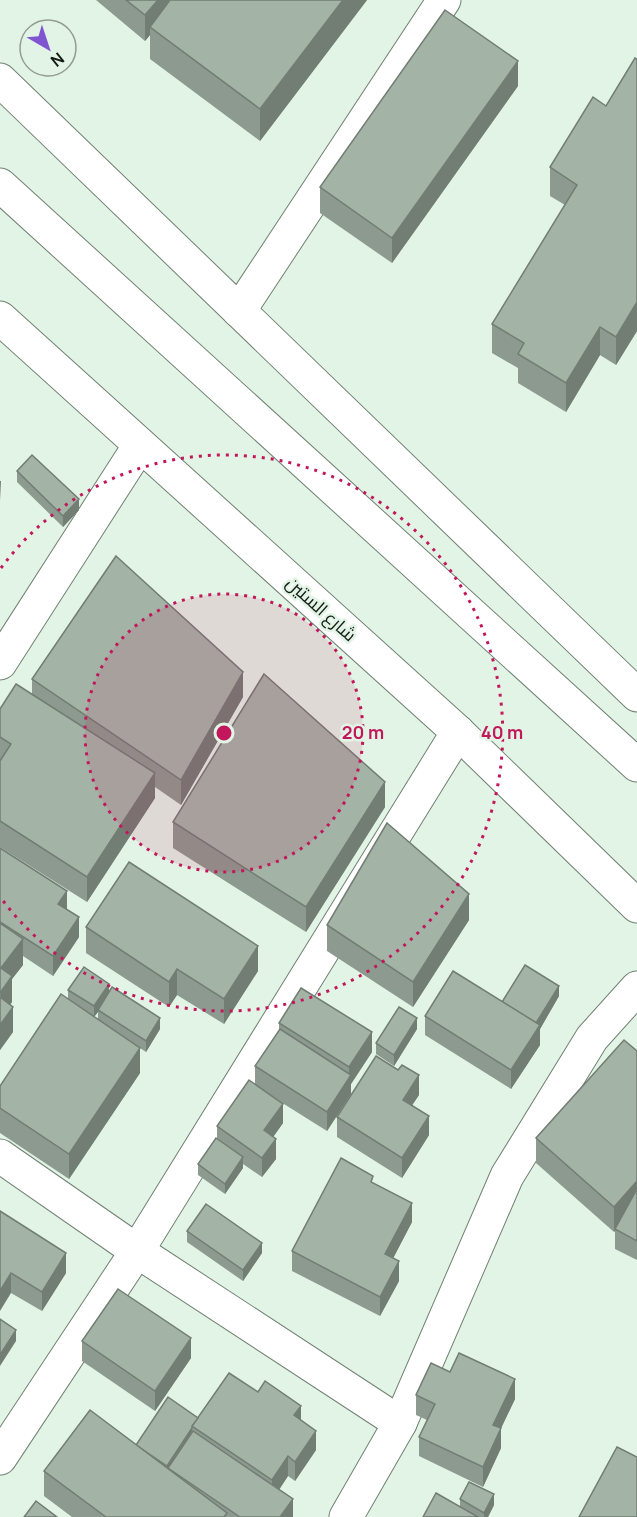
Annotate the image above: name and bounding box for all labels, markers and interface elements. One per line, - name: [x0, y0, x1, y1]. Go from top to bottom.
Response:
- north arrow: [18, 18, 78, 78]
- text: N: [46, 47, 69, 72]
- street label: شارع الستين: [281, 570, 362, 647]
- text: 20 m: [342, 720, 384, 744]
- text: 40 m: [481, 720, 523, 744]
- centre of rings: [214, 723, 234, 743]

